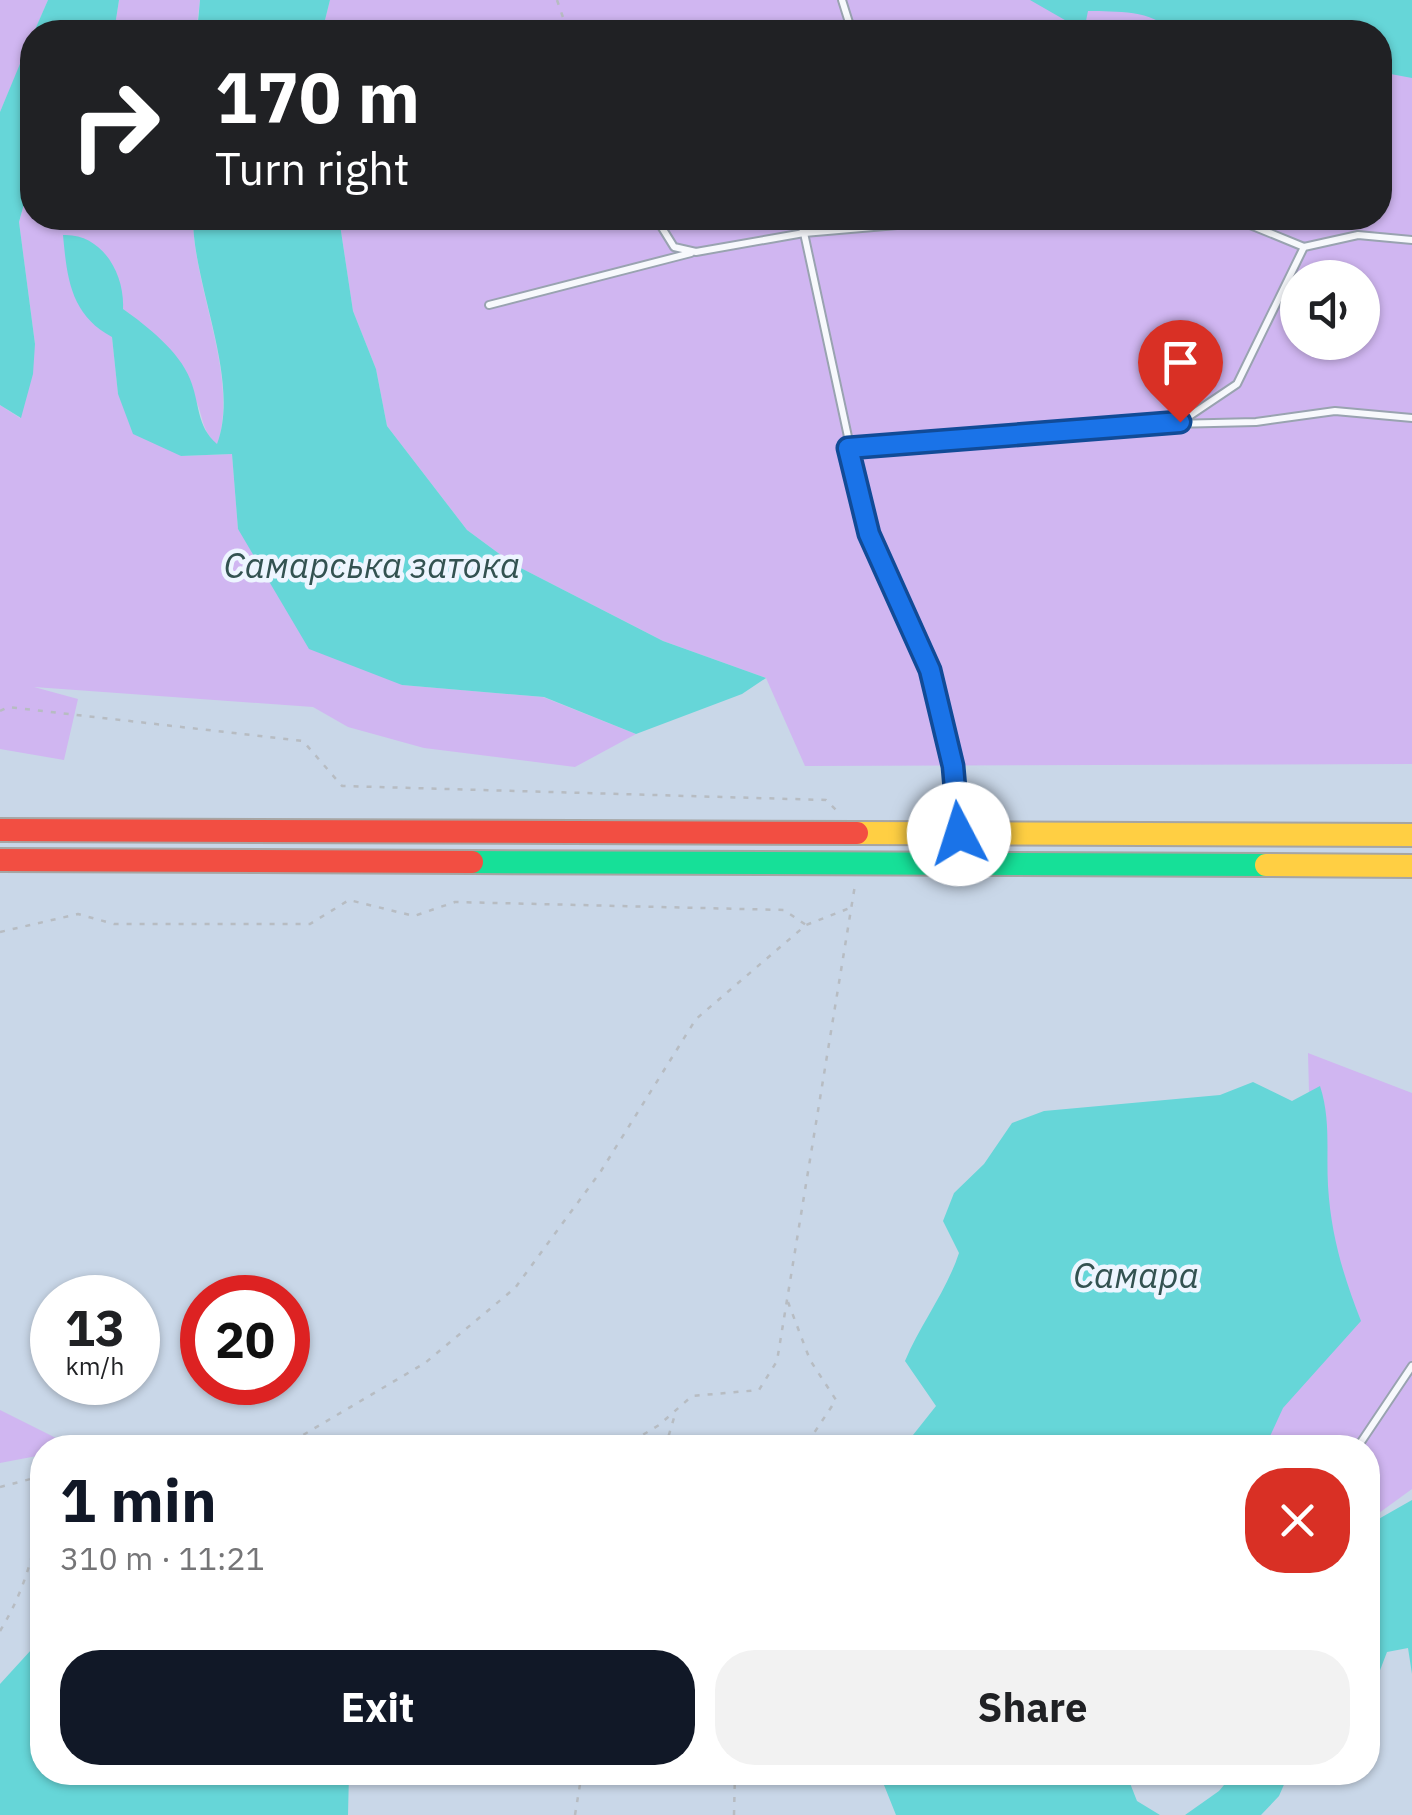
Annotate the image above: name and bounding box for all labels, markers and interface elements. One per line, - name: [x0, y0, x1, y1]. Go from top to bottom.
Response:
- text: 170 m: [215, 51, 420, 142]
- icon: right: [50, 60, 180, 190]
- text: Turn right: [215, 139, 410, 197]
- map controls: [1280, 260, 1380, 360]
- button: sound: [1280, 260, 1380, 360]
- pin: [1138, 320, 1223, 423]
- icon: arrive: [1153, 335, 1208, 390]
- water label: Самарська затока: [224, 542, 520, 588]
- position arrow: [907, 782, 1011, 886]
- water label: Самара: [1073, 1252, 1199, 1298]
- speed limit sign: 20: [180, 1275, 310, 1405]
- text: 13: [65, 1295, 125, 1360]
- text: km/h: [66, 1349, 124, 1382]
- text: 1 min: [60, 1460, 217, 1539]
- button: close: [1245, 1468, 1350, 1573]
- text: 310 m · 11:21: [60, 1537, 265, 1579]
- button: Exit: [60, 1650, 695, 1765]
- button: Share: [715, 1650, 1350, 1765]

